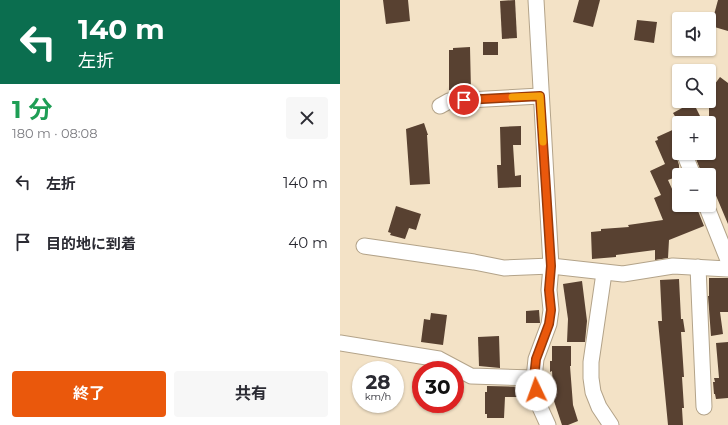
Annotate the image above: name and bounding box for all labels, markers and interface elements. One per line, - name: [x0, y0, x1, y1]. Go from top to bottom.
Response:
- text: 140 m: [78, 12, 165, 46]
- map controls: [672, 12, 716, 212]
- button: sound: [672, 12, 716, 56]
- icon: left: [12, 16, 64, 68]
- text: 左折: [78, 50, 114, 72]
- button: search: [672, 64, 716, 108]
- pin: [447, 83, 481, 117]
- icon: arrive: [453, 89, 475, 111]
- text: 1 分: [12, 95, 52, 124]
- button: close: [286, 97, 328, 139]
- button: +: [672, 116, 716, 160]
- text: 180 m · 08:08: [12, 125, 97, 141]
- button: −: [672, 168, 716, 212]
- icon: left: [12, 171, 34, 193]
- text: 140 m: [283, 173, 328, 192]
- text: 左折: [46, 174, 76, 193]
- icon: arrive: [12, 231, 34, 253]
- text: 40 m: [288, 233, 328, 252]
- text: 目的地に到着: [46, 234, 136, 253]
- speed limit sign: 30: [412, 361, 464, 413]
- position arrow: [515, 369, 557, 411]
- text: 28: [366, 370, 391, 394]
- button: 終了: [12, 371, 166, 417]
- button: 共有: [174, 371, 328, 417]
- text: km/h: [365, 390, 391, 403]

